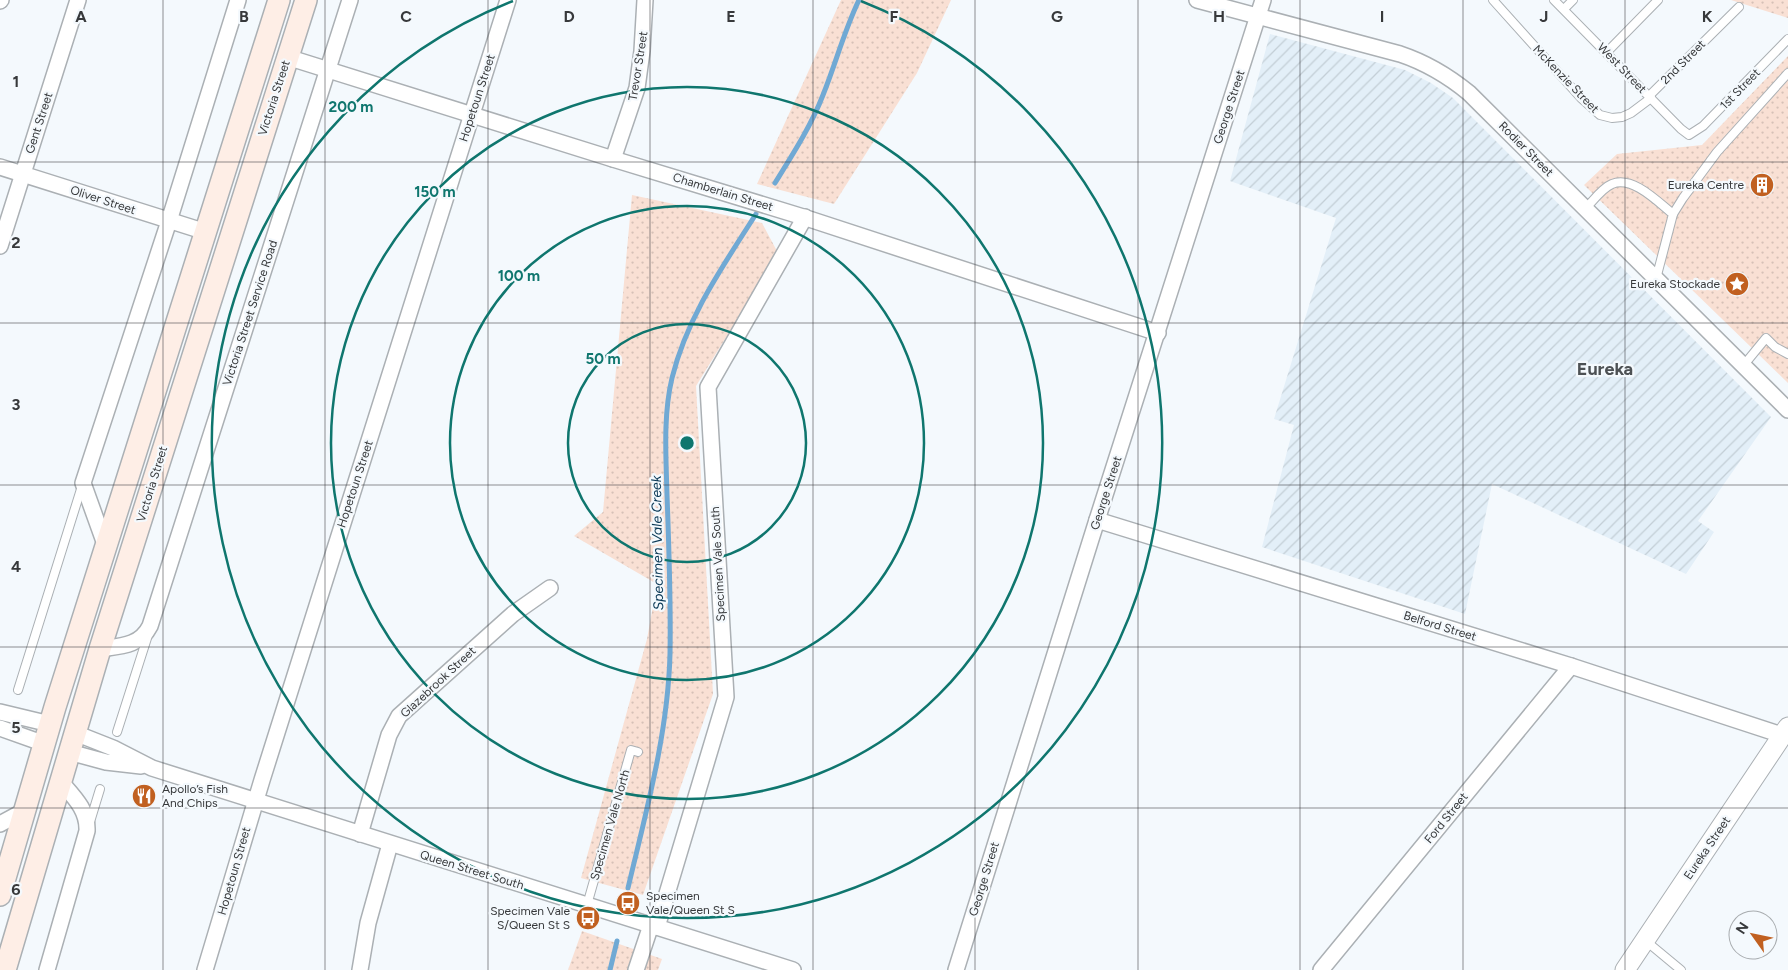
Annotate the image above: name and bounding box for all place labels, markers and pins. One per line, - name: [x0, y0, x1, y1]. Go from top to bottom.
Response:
- building icon: Eureka Centre: [1749, 172, 1775, 198]
- place label: Eureka Centre: [1668, 178, 1744, 192]
- place icon: Eureka Stockade: [1724, 271, 1750, 297]
- place label: Eureka Stockade: [1630, 277, 1720, 291]
- centre of rings: [678, 434, 696, 452]
- place label: Apollo’s Fish And Chips: [162, 782, 228, 810]
- restaurant icon: Apollo’s Fish And Chips: [131, 783, 157, 809]
- place label: Specimen Vale/Queen St S: [646, 889, 735, 917]
- bus stop icon: Specimen Vale/Queen St S: [615, 890, 641, 916]
- place label: Specimen Vale S/Queen St S: [490, 904, 570, 932]
- bus stop icon: Specimen Vale S/Queen St S: [575, 905, 601, 931]

